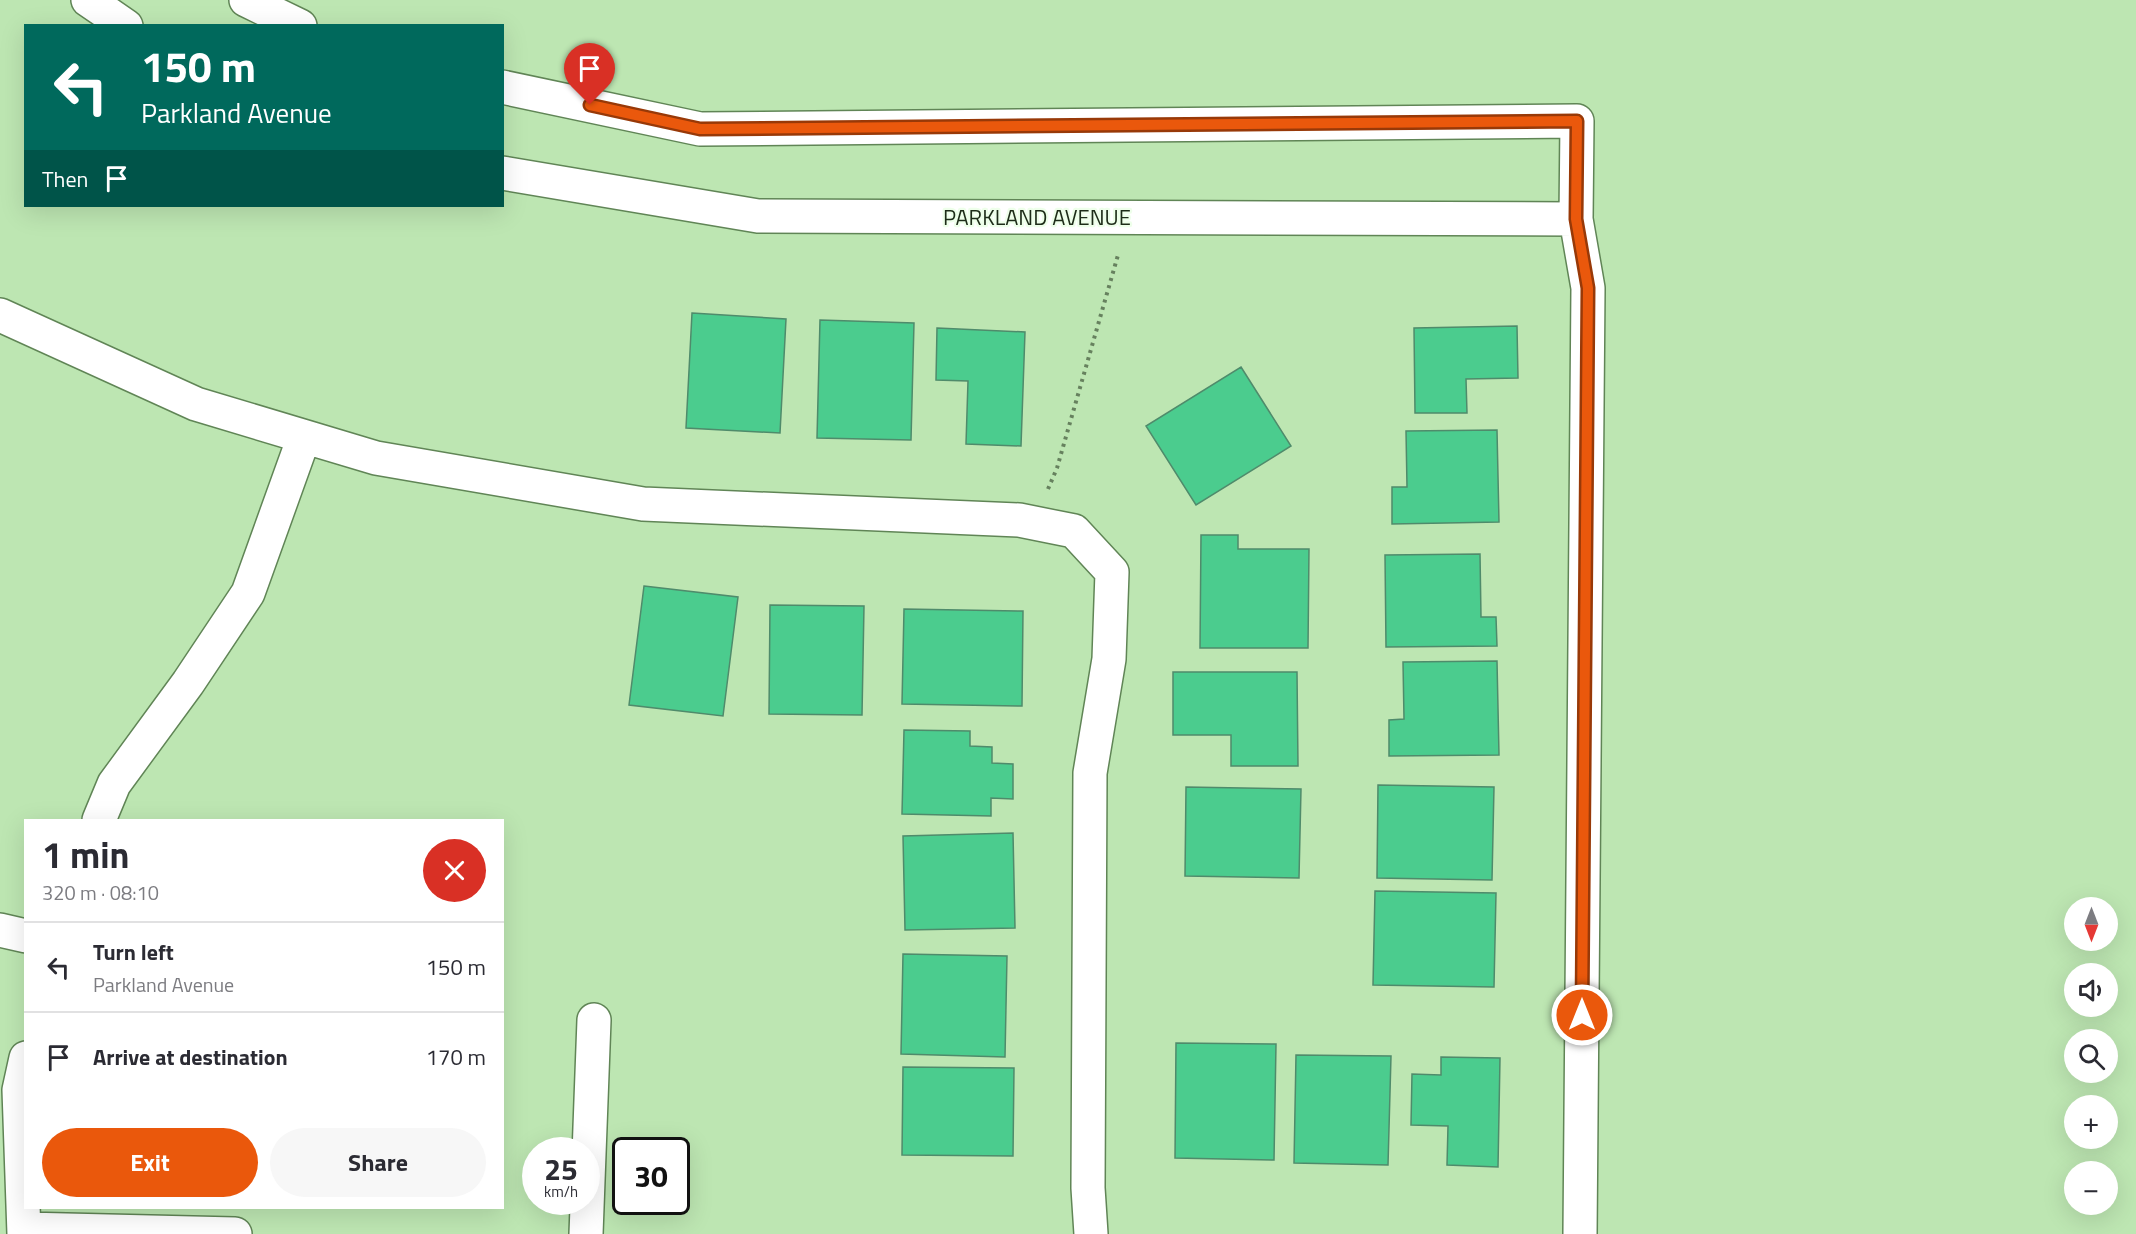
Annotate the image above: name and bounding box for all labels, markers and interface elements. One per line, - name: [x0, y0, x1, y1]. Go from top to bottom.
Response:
- text: 150 m: [141, 34, 256, 98]
- pin: [564, 43, 615, 105]
- icon: left: [42, 48, 120, 126]
- icon: arrive: [573, 52, 606, 85]
- text: Parkland Avenue: [141, 92, 332, 133]
- text: Then: [42, 162, 88, 196]
- icon: arrive: [100, 162, 133, 195]
- street label: PARKLAND AVENUE: [943, 200, 1131, 234]
- text: 1 min: [42, 827, 129, 882]
- button: close: [423, 839, 486, 902]
- text: 320 m · 08:10: [42, 877, 159, 908]
- north arrow: [2064, 897, 2118, 951]
- map controls: [2064, 897, 2118, 1215]
- text: Turn left: [93, 935, 174, 969]
- text: 150 m: [426, 950, 486, 984]
- icon: left: [42, 951, 75, 984]
- button: sound: [2064, 963, 2118, 1017]
- text: Parkland Avenue: [93, 969, 234, 1000]
- position arrow: [1550, 983, 1614, 1047]
- button: search: [2064, 1029, 2118, 1083]
- text: Arrive at destination: [93, 1040, 288, 1074]
- text: 170 m: [426, 1040, 486, 1074]
- icon: arrive: [42, 1041, 75, 1074]
- button: +: [2064, 1095, 2118, 1149]
- button: Exit: [42, 1128, 258, 1197]
- button: Share: [270, 1128, 486, 1197]
- speed limit sign: 30: [612, 1137, 690, 1215]
- text: 25: [544, 1146, 578, 1192]
- button: −: [2064, 1161, 2118, 1215]
- text: km/h: [544, 1180, 578, 1203]

